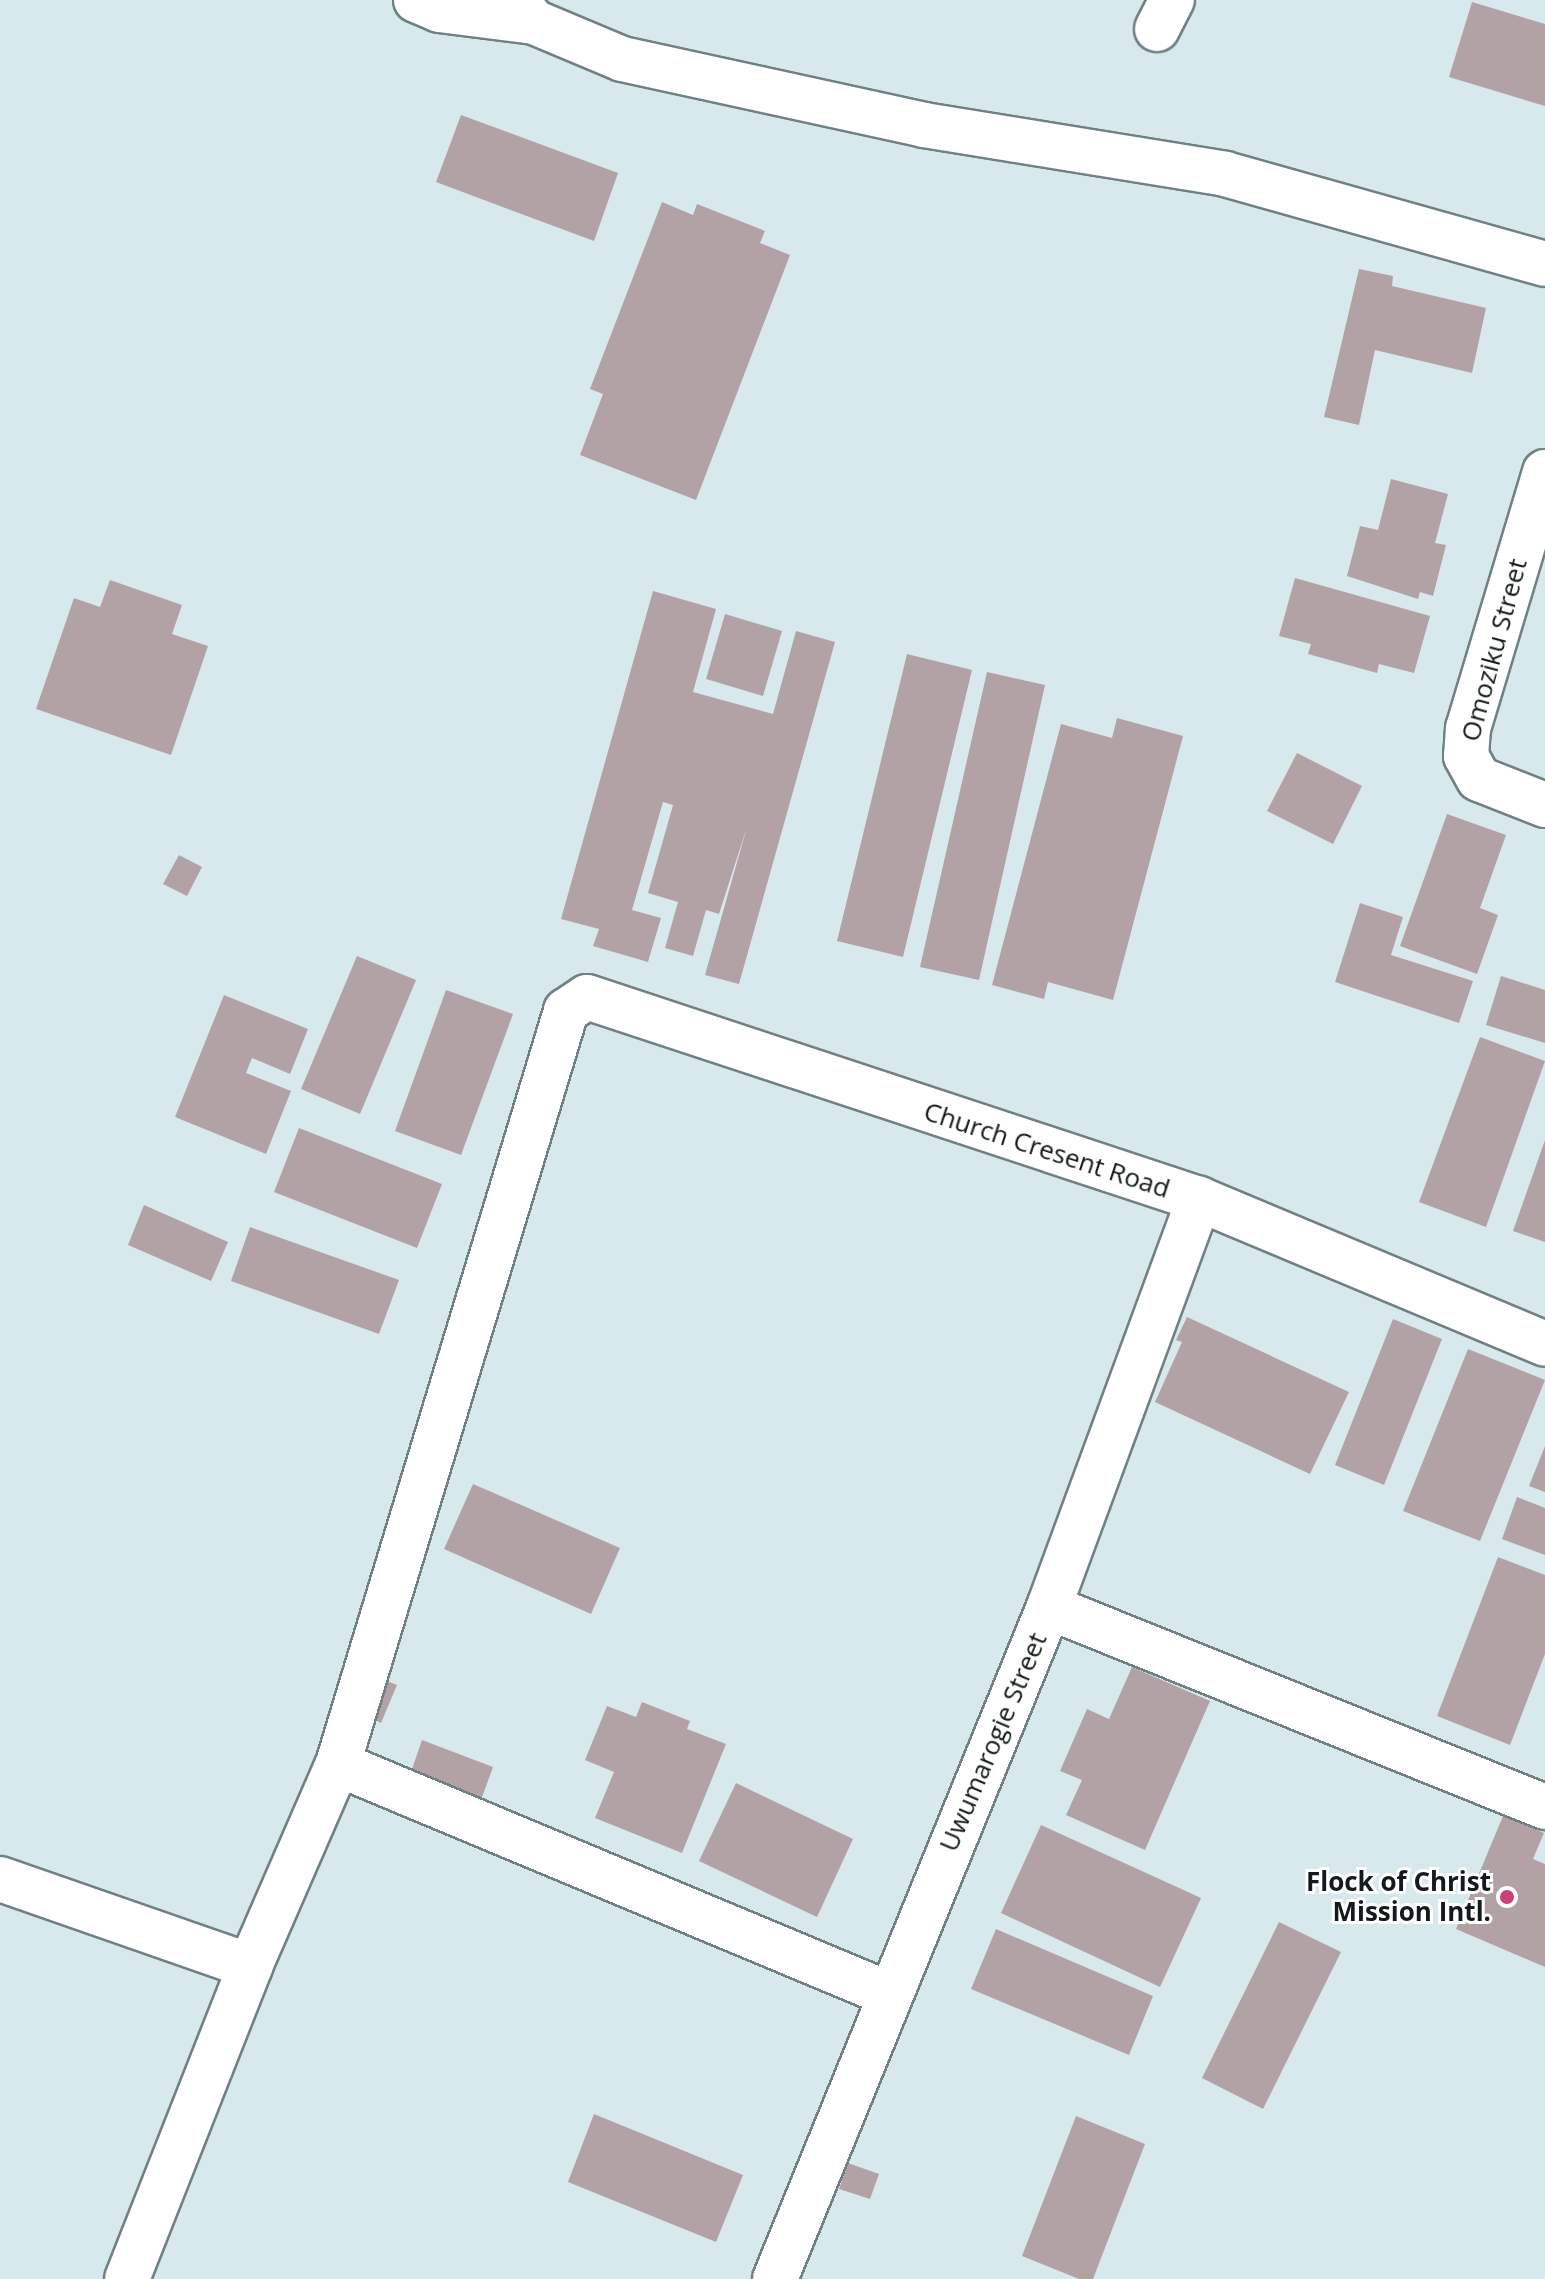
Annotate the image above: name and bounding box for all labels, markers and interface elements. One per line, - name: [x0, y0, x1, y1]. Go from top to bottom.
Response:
- street label: Omoziku Street: [1455, 555, 1533, 745]
- street label: Church Cresent Road: [920, 1096, 1174, 1204]
- street label: Uwumarogie Street: [933, 1628, 1053, 1856]
- place label: Flock of Christ Mission Intl.: [1306, 1866, 1491, 1928]
- marker: Flock of Christ Mission Intl.: [1498, 1888, 1516, 1906]

